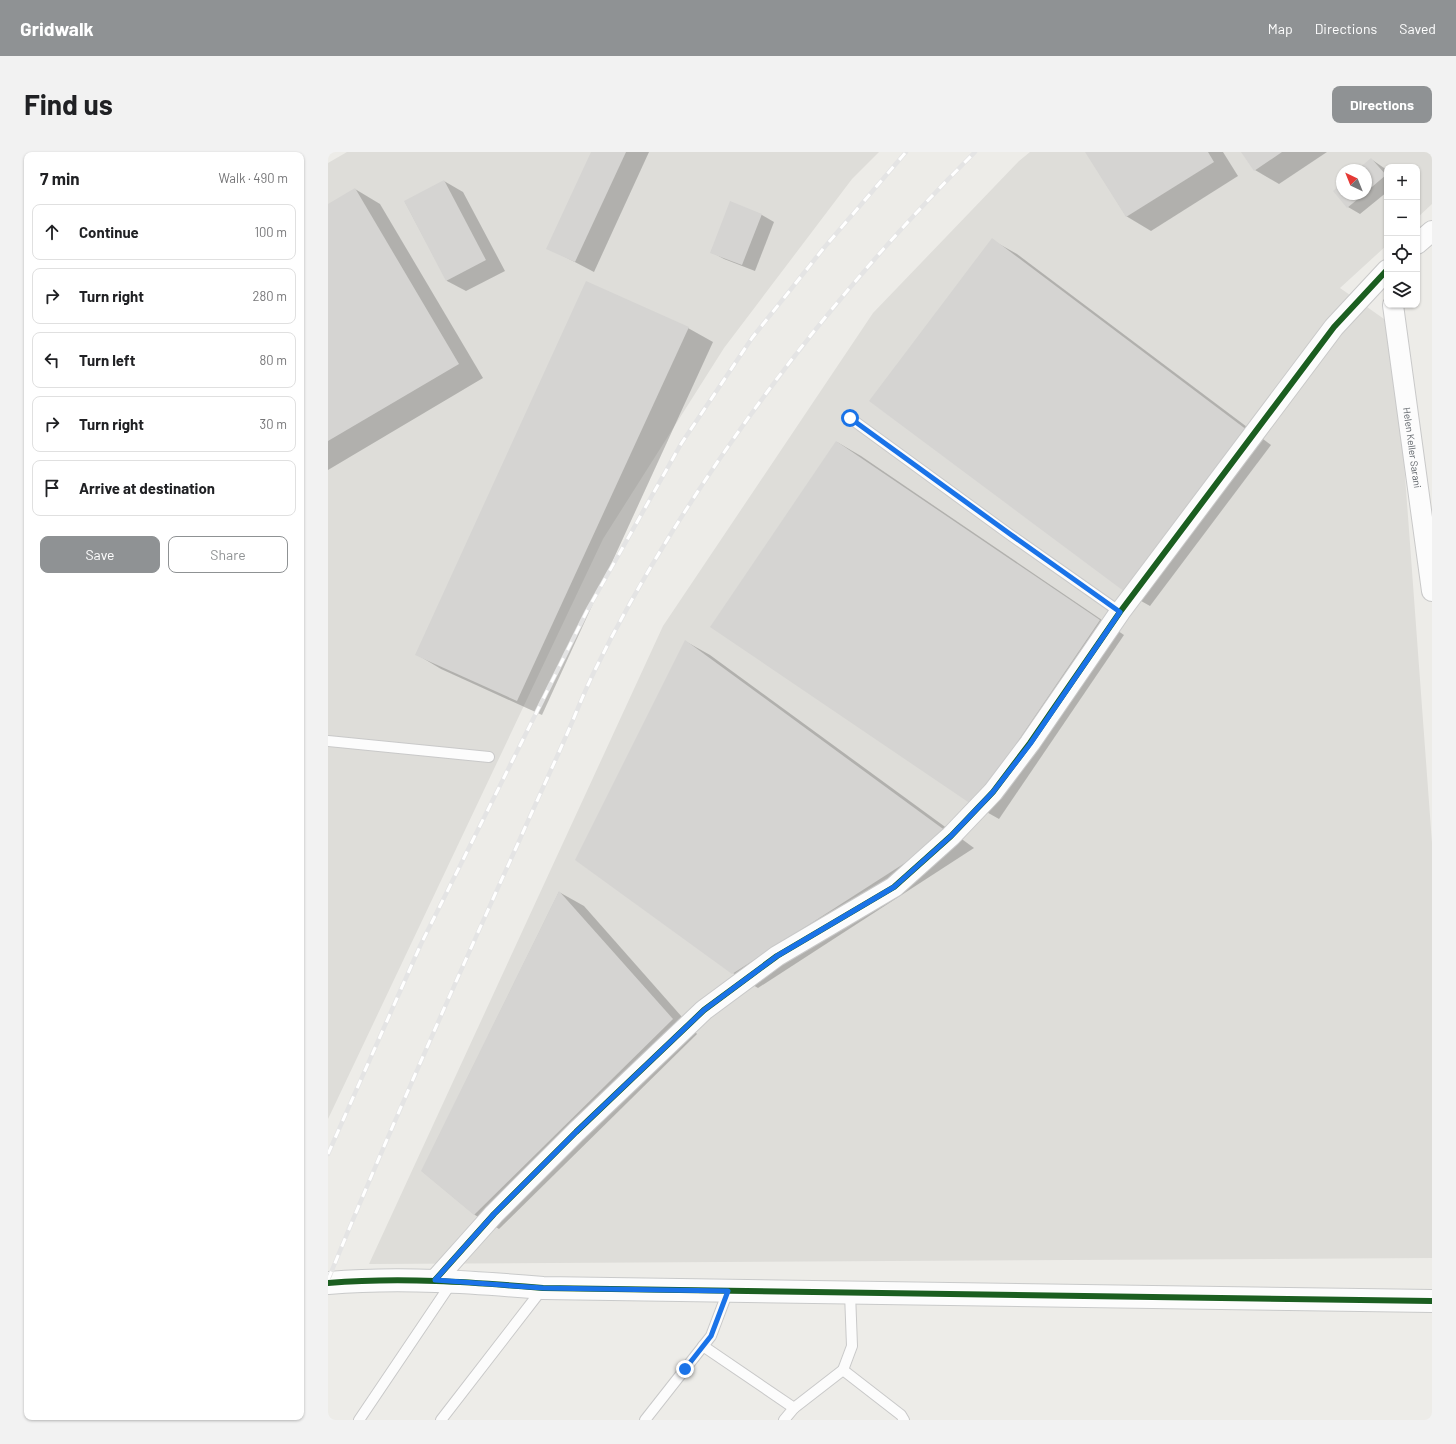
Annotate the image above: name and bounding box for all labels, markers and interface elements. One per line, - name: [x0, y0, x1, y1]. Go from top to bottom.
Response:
- text: Gridwalk: [20, 17, 94, 40]
- text: Map: [1268, 20, 1293, 37]
- text: Directions: [1315, 20, 1377, 37]
- text: Saved: [1399, 20, 1436, 37]
- button: Directions: [1332, 86, 1432, 123]
- text: Find us: [24, 87, 113, 121]
- north arrow: [1336, 164, 1372, 200]
- map controls: [1384, 164, 1420, 308]
- button: +: [1384, 164, 1420, 200]
- text: 7 min: [40, 168, 80, 188]
- text: Walk · 490 m: [218, 170, 288, 186]
- button: −: [1384, 200, 1420, 236]
- icon: ahead: [41, 221, 63, 243]
- text: Continue: [79, 223, 139, 241]
- text: 100 m: [254, 224, 287, 240]
- button: locate: [1384, 236, 1420, 272]
- button: layers: [1384, 272, 1420, 308]
- icon: right: [41, 285, 63, 307]
- text: Turn right: [79, 287, 144, 305]
- text: 280 m: [253, 288, 287, 304]
- icon: left: [41, 349, 63, 371]
- text: Turn left: [79, 351, 135, 369]
- text: 80 m: [260, 352, 287, 368]
- street label: Helen Keller Sarani: [1401, 406, 1424, 489]
- route start: [841, 409, 859, 427]
- icon: right: [41, 413, 63, 435]
- text: Turn right: [79, 415, 144, 433]
- text: 30 m: [260, 416, 287, 432]
- icon: arrive: [41, 477, 63, 499]
- text: Arrive at destination: [79, 479, 215, 497]
- button: Save: [40, 536, 160, 573]
- button: Share: [168, 536, 288, 573]
- route end: [676, 1360, 694, 1378]

